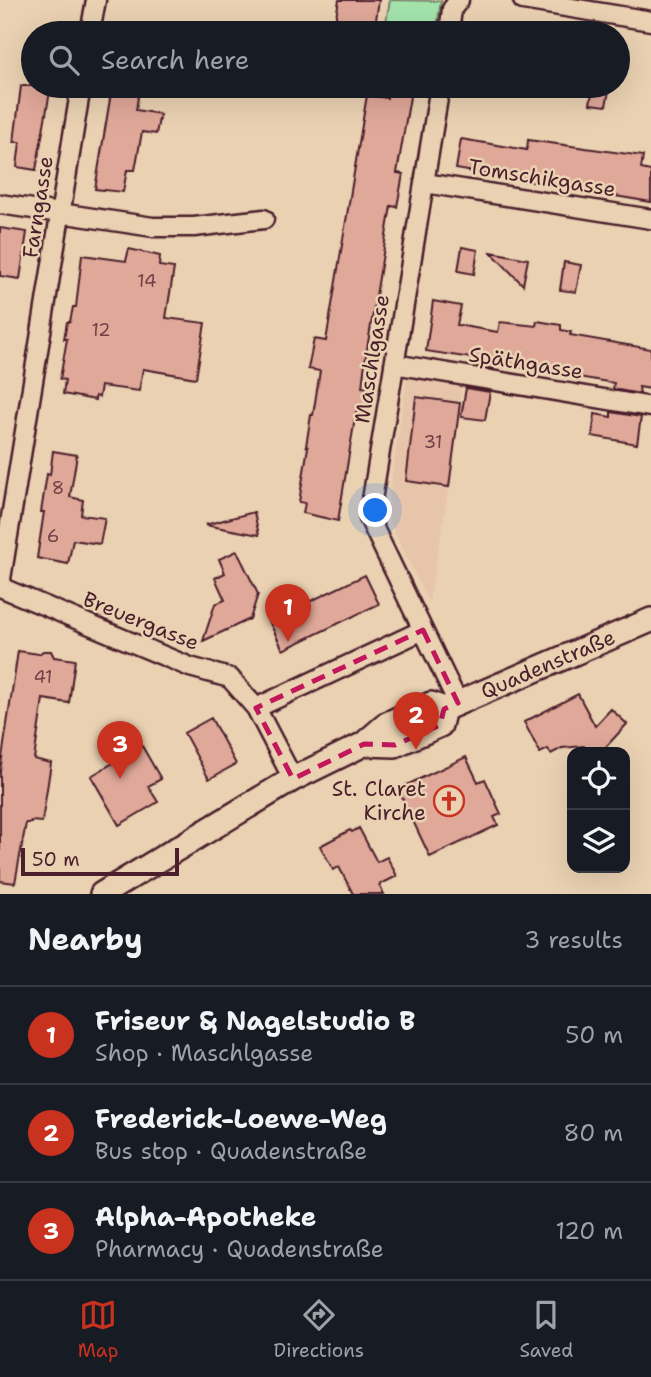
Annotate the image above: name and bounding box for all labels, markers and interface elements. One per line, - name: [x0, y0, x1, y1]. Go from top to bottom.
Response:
- search box: [21, 21, 630, 98]
- icon: search: [45, 41, 83, 79]
- text: Search here: [101, 42, 250, 77]
- street label: Tomschikgasse: [466, 153, 618, 203]
- street label: Farngasse: [16, 154, 60, 260]
- house number: 14: [137, 269, 157, 293]
- street label: Maschlgasse: [348, 293, 396, 425]
- house number: 12: [91, 318, 111, 342]
- street label: Späthgasse: [467, 340, 585, 386]
- house number: 31: [423, 430, 443, 454]
- house number: 8: [52, 476, 64, 500]
- your location: [358, 493, 392, 527]
- house number: 6: [47, 524, 59, 548]
- pin: 1: [265, 584, 311, 642]
- street label: Breuergasse: [79, 585, 203, 657]
- street label: Quadenstraße: [476, 623, 620, 706]
- house number: 41: [33, 665, 53, 689]
- pin: 2: [393, 692, 439, 750]
- pin: 3: [97, 721, 143, 779]
- map controls: [567, 747, 630, 873]
- button: locate: [567, 747, 630, 810]
- place label: St. Claret Kirche: [332, 775, 426, 827]
- church icon: St. Claret Kirche: [432, 784, 466, 818]
- button: layers: [567, 810, 630, 873]
- scale bar: [21, 845, 178, 877]
- text: 50 m: [32, 847, 80, 872]
- text: Nearby: [28, 919, 143, 960]
- text: 3 results: [524, 925, 623, 955]
- text: Friseur & Nagelstudio B: [95, 1003, 416, 1038]
- text: 1: [46, 1020, 56, 1050]
- text: 50 m: [565, 1020, 623, 1050]
- text: Shop · Maschlgasse: [95, 1038, 313, 1068]
- text: Frederick-Loewe-Weg: [95, 1101, 387, 1136]
- text: 2: [43, 1118, 59, 1148]
- text: 80 m: [564, 1118, 623, 1148]
- text: Bus stop · Quadenstraße: [95, 1136, 367, 1166]
- text: Alpha-Apotheke: [95, 1199, 316, 1234]
- text: 3: [43, 1216, 59, 1246]
- text: 120 m: [555, 1216, 623, 1246]
- text: Pharmacy · Quadenstraße: [95, 1234, 384, 1264]
- tab: Map: [78, 1296, 118, 1363]
- tab: Directions: [274, 1296, 364, 1363]
- tab: Saved: [519, 1296, 573, 1363]

